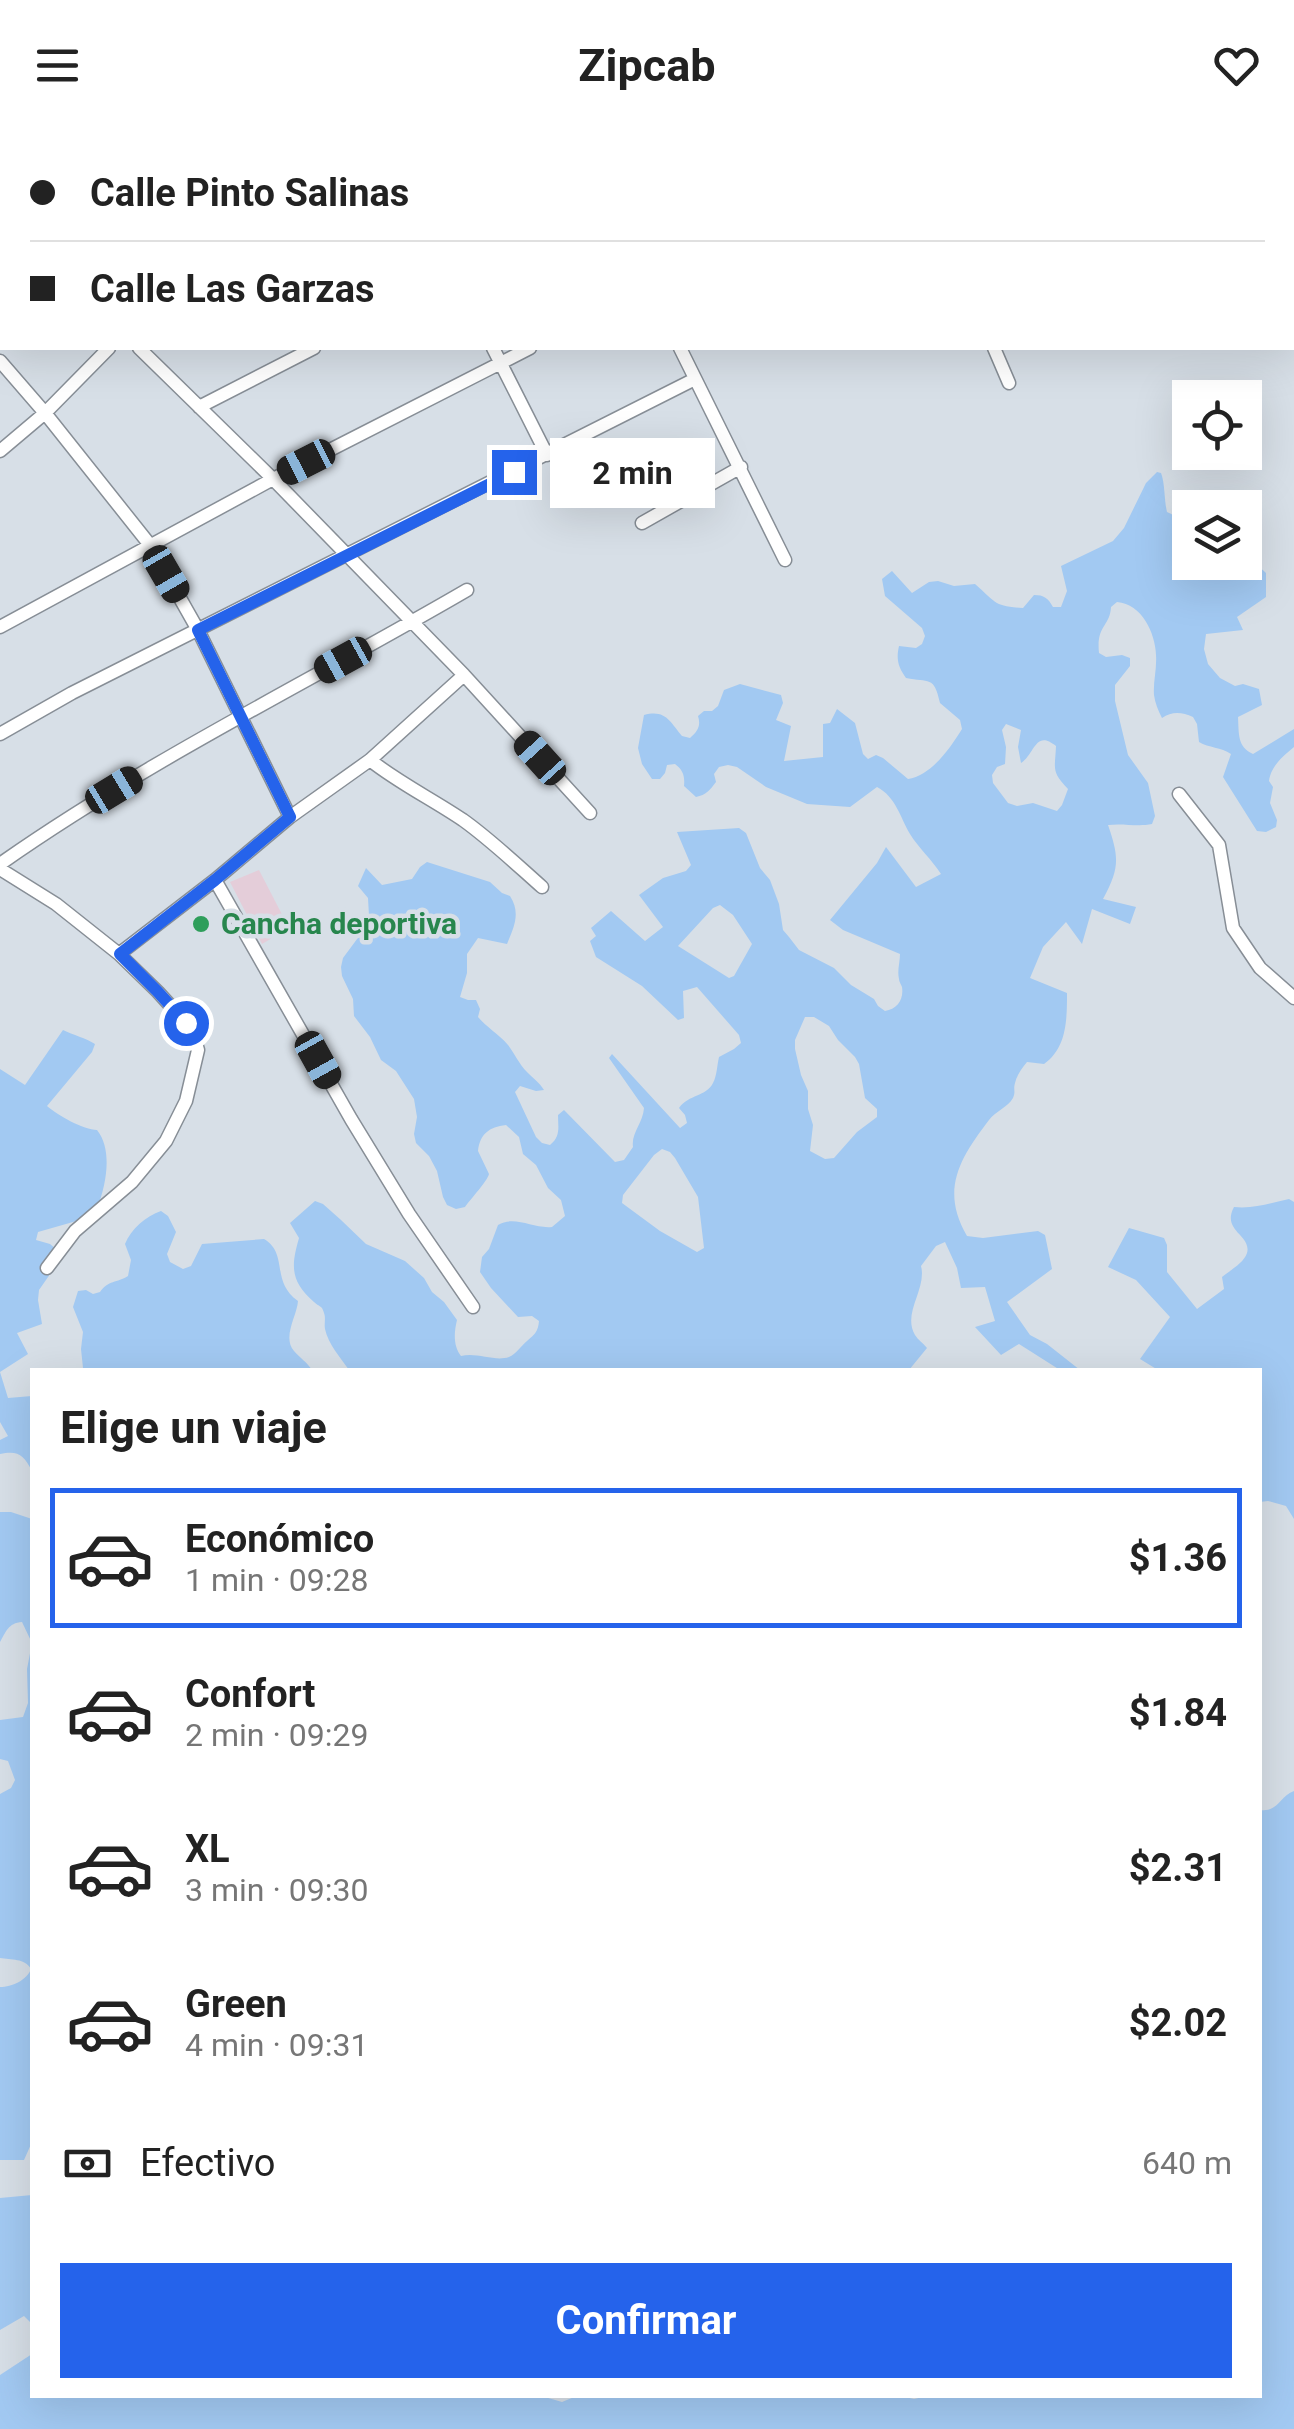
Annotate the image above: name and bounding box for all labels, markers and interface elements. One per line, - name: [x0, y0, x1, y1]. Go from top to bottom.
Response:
- icon: menu: [30, 38, 85, 93]
- icon: heart: [1209, 38, 1264, 93]
- text: Zipcab: [578, 39, 716, 92]
- text: Calle Pinto Salinas: [90, 171, 409, 215]
- text: Calle Las Garzas: [90, 267, 374, 311]
- map controls: [1172, 380, 1262, 580]
- button: locate: [1172, 380, 1262, 470]
- car: [272, 435, 340, 489]
- callout: 2 min: [549, 437, 714, 507]
- route end: [492, 450, 537, 495]
- text: 2 min: [592, 454, 673, 492]
- button: layers: [1172, 490, 1262, 580]
- car: [138, 541, 194, 607]
- car: [309, 632, 377, 688]
- car: [509, 726, 571, 790]
- car: [81, 762, 147, 818]
- place label: Cancha deportiva: [221, 906, 457, 941]
- marker: Cancha deportiva: [190, 913, 212, 935]
- route start: [164, 1001, 209, 1046]
- car: [290, 1026, 346, 1094]
- text: Elige un viaje: [60, 1401, 327, 1454]
- icon: car: [65, 1513, 155, 1603]
- text: Económico: [185, 1517, 374, 1561]
- text: $1.36: [1129, 1536, 1227, 1580]
- text: 1 min · 09:28: [185, 1561, 368, 1599]
- icon: car: [65, 1668, 155, 1758]
- text: Confort: [185, 1672, 315, 1716]
- text: $1.84: [1129, 1691, 1227, 1735]
- text: 2 min · 09:29: [185, 1716, 368, 1754]
- icon: car: [65, 1823, 155, 1913]
- text: XL: [185, 1827, 230, 1871]
- text: $2.31: [1129, 1846, 1227, 1890]
- text: 3 min · 09:30: [185, 1871, 368, 1909]
- icon: car: [65, 1978, 155, 2068]
- text: Green: [185, 1982, 287, 2026]
- text: $2.02: [1129, 2001, 1227, 2045]
- text: 4 min · 09:31: [185, 2026, 368, 2064]
- icon: cash: [60, 2136, 115, 2191]
- text: Efectivo: [140, 2141, 276, 2185]
- text: 640 m: [1142, 2144, 1232, 2182]
- button: Confirmar: [60, 2263, 1232, 2378]

